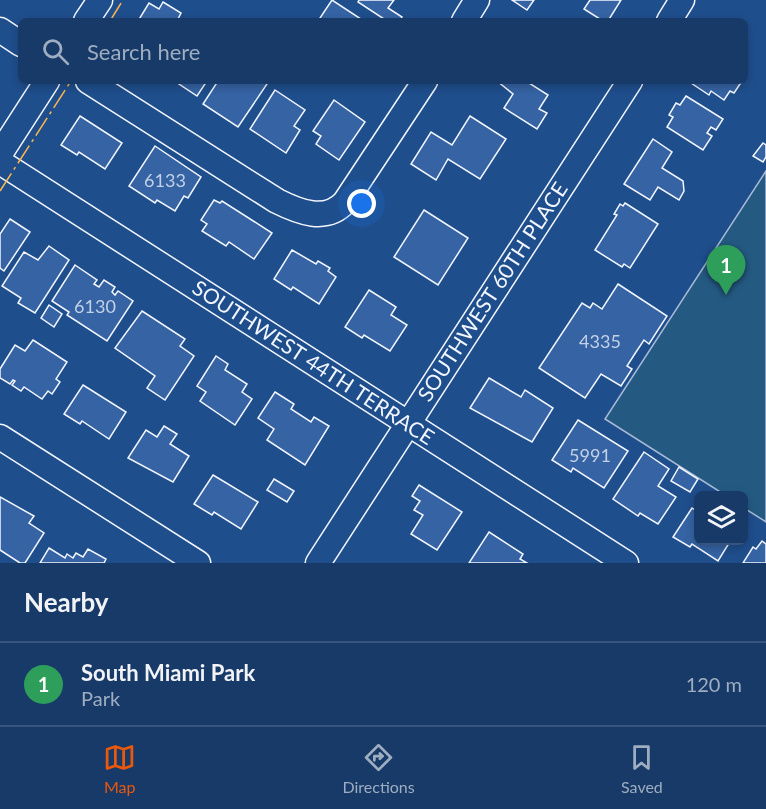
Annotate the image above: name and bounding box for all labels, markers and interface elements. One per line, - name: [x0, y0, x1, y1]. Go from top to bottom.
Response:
- search box: [18, 18, 748, 84]
- icon: search: [39, 35, 72, 68]
- text: Search here: [87, 38, 200, 65]
- house number: 6133: [144, 169, 186, 191]
- street label: SOUTHWEST 60TH PLACE: [412, 177, 572, 405]
- your location: [347, 189, 376, 218]
- pin: 1: [706, 246, 746, 295]
- street label: SOUTHWEST 44TH TERRACE: [188, 274, 439, 449]
- house number: 6130: [74, 295, 116, 317]
- house number: 4335: [579, 330, 621, 352]
- house number: 5991: [569, 444, 611, 466]
- map controls: [694, 491, 748, 545]
- button: layers: [694, 491, 748, 545]
- text: Nearby: [24, 586, 109, 618]
- text: South Miami Park: [81, 659, 255, 686]
- text: 1: [38, 672, 49, 696]
- text: 120 m: [686, 672, 742, 696]
- text: Park: [81, 686, 120, 710]
- tab: Map: [103, 741, 136, 796]
- tab: Directions: [342, 741, 415, 796]
- tab: Saved: [621, 741, 663, 796]

